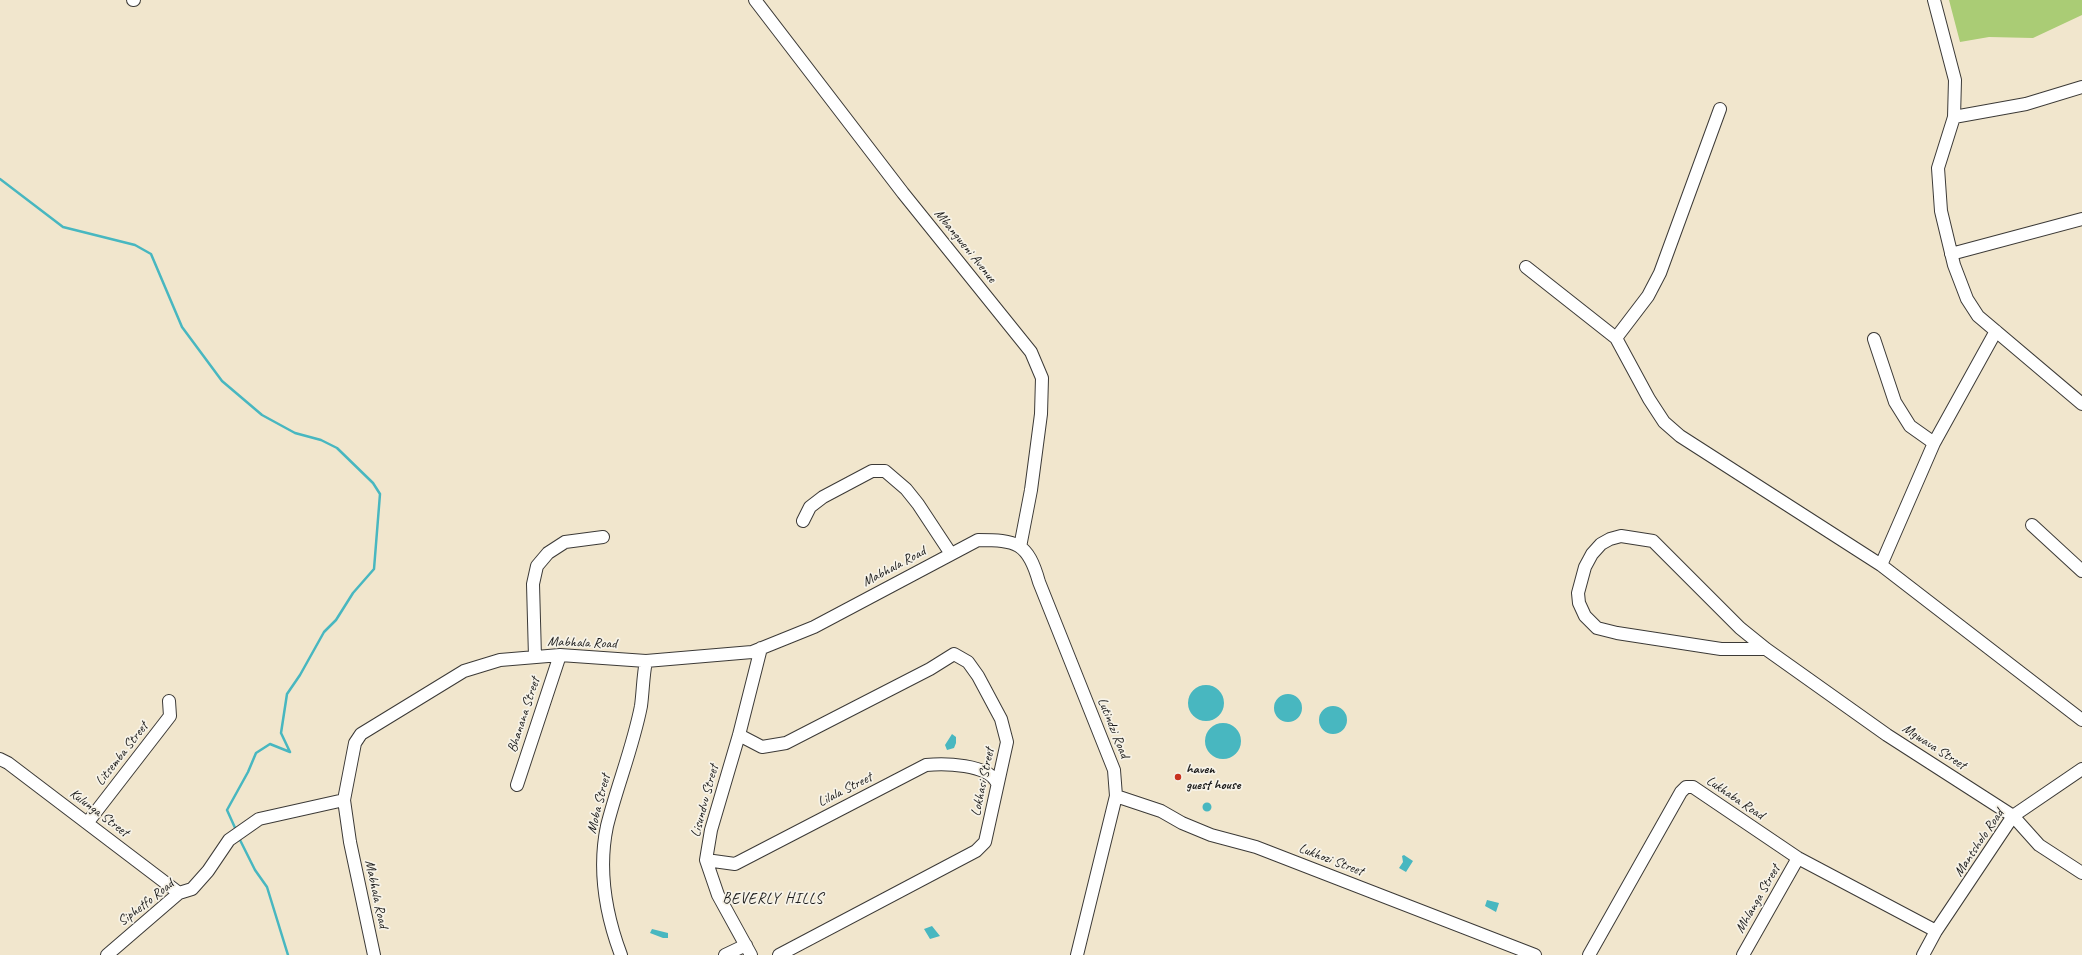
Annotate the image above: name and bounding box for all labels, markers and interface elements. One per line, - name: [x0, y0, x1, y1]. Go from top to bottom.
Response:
- street label: Mbangweni Avenue: [930, 206, 1000, 286]
- street label: Mabhala Road: [860, 543, 928, 591]
- street label: Mabhala Road: [547, 633, 617, 653]
- street label: Bhanana Street: [504, 675, 544, 755]
- street label: Lutindzi Road: [1093, 695, 1133, 761]
- street label: Litsemba Street: [92, 719, 152, 789]
- street label: Mgwava Street: [1899, 720, 1969, 774]
- street label: Lokhasi Street: [968, 746, 998, 818]
- place label: haven guest house: [1186, 761, 1240, 794]
- street label: Lisundvu Street: [687, 763, 723, 839]
- street label: Lilala Street: [815, 769, 875, 811]
- marker: haven guest house: [1173, 772, 1183, 782]
- street label: Lukhaba Road: [1703, 772, 1767, 824]
- street label: Moba Street: [584, 773, 614, 835]
- street label: Kulunga Street: [66, 785, 132, 841]
- street label: Mantsholo Road: [1950, 806, 2008, 880]
- street label: Lukhozi Street: [1296, 840, 1366, 880]
- street label: Mabhala Road: [361, 858, 391, 930]
- street label: Mhlanga Street: [1732, 862, 1784, 936]
- street label: Siphetfo Road: [115, 876, 177, 930]
- district label: BEVERLY HILLS: [723, 890, 823, 908]

